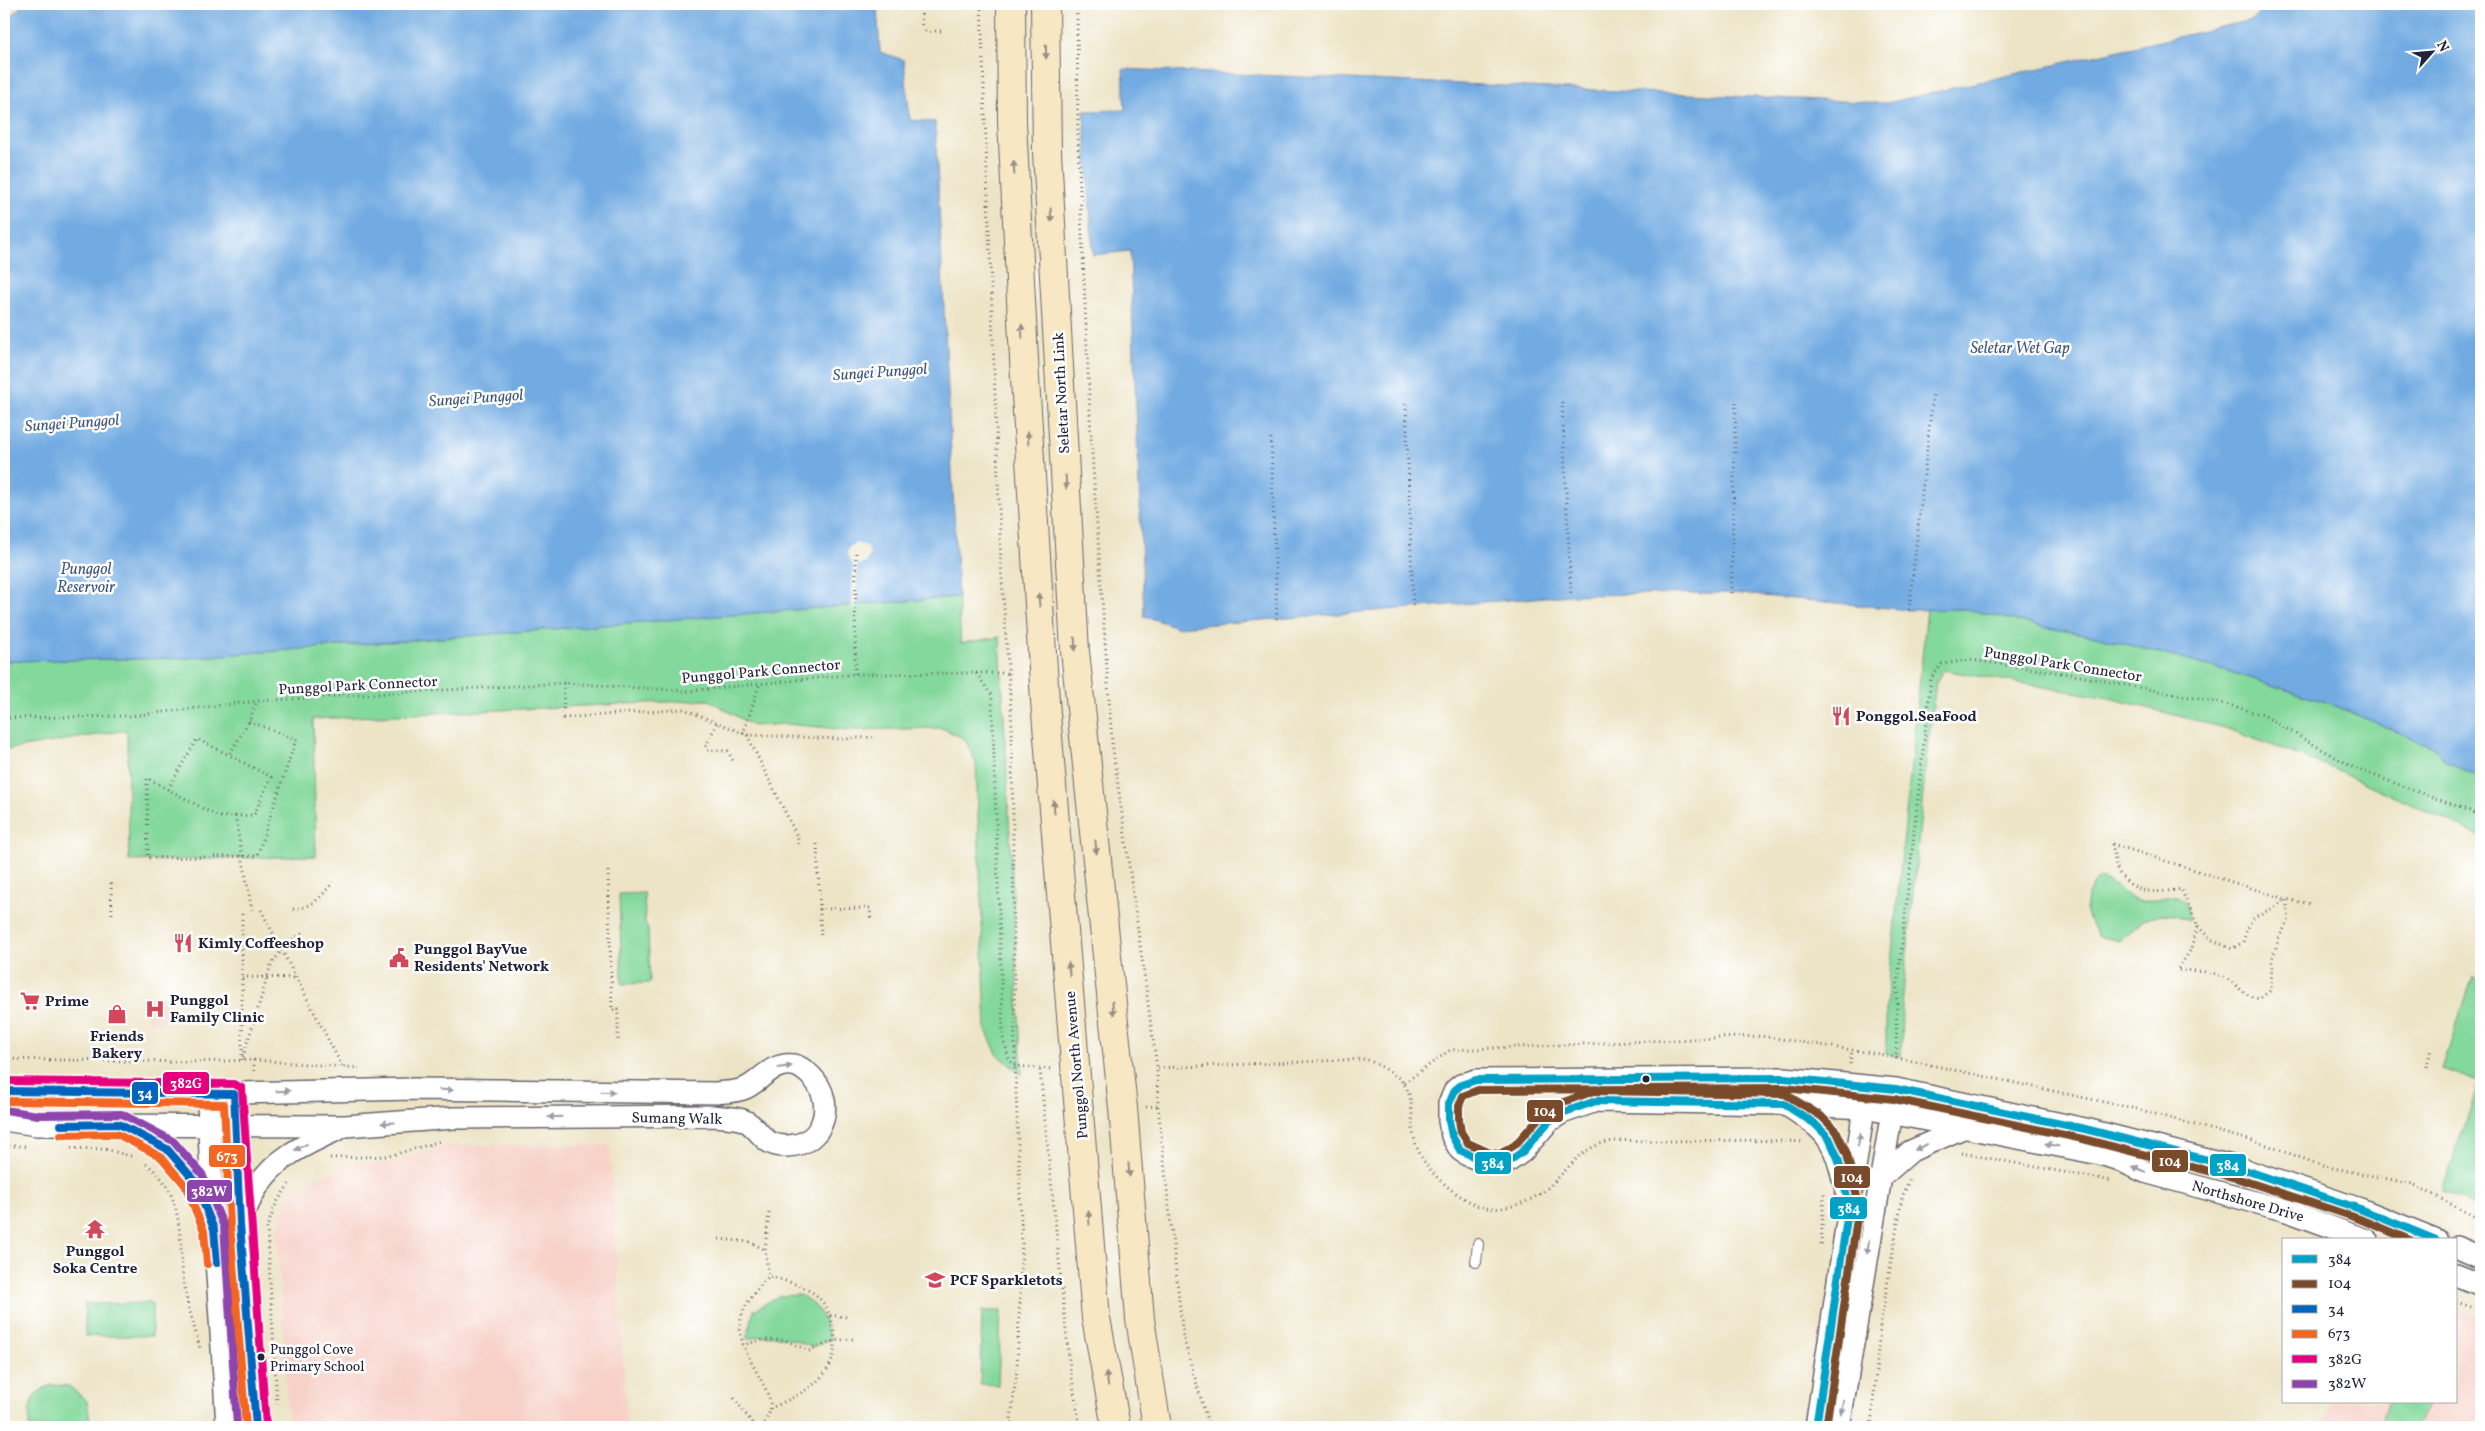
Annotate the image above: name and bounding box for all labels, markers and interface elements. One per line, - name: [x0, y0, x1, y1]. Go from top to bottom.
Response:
- north arrow: [2408, 28, 2458, 78]
- text: N: [2431, 38, 2453, 56]
- one-way arrow: [1042, 45, 1050, 61]
- one-way arrow: [1009, 160, 1017, 176]
- one-way arrow: [1047, 207, 1055, 223]
- one-way arrow: [1018, 322, 1026, 338]
- street label: Seletar North Link: [1049, 332, 1076, 454]
- water label: Seletar Wet Gap: [1971, 338, 2070, 360]
- water label: Sungei Punggol: [832, 359, 928, 387]
- water label: Sungei Punggol: [428, 385, 524, 413]
- water label: Sungei Punggol: [24, 410, 120, 438]
- one-way arrow: [1024, 430, 1032, 446]
- one-way arrow: [1062, 474, 1070, 490]
- water label: Punggol Reservoir: [57, 559, 116, 599]
- one-way arrow: [1034, 592, 1042, 608]
- one-way arrow: [1071, 636, 1079, 652]
- street label: Punggol Park Connector: [1982, 643, 2143, 688]
- street label: Punggol Park Connector: [681, 655, 841, 690]
- street label: Punggol Park Connector: [278, 672, 438, 701]
- restaurant icon: Ponggol.SeaFood: [1830, 705, 1852, 727]
- place label: Ponggol.SeaFood: [1856, 707, 1977, 728]
- one-way arrow: [1050, 799, 1058, 815]
- one-way arrow: [1092, 839, 1100, 855]
- restaurant icon: Kimly Coffeeshop: [172, 932, 194, 954]
- place label: Kimly Coffeeshop: [198, 934, 324, 955]
- place label: Punggol BayVue Residents' Network: [414, 940, 549, 978]
- public building icon: Punggol BayVue Residents' Network: [388, 947, 410, 969]
- one-way arrow: [1064, 960, 1072, 976]
- supermarket icon: Prime: [19, 990, 41, 1012]
- street label: Punggol North Avenue: [1061, 990, 1094, 1140]
- place label: Punggol Family Clinic: [170, 991, 264, 1029]
- place label: Prime: [45, 992, 89, 1013]
- hospital icon: Punggol Family Clinic: [144, 998, 166, 1020]
- one-way arrow: [1109, 1001, 1117, 1017]
- shop icon: Friends Bakery: [106, 1003, 128, 1025]
- place label: Friends Bakery: [90, 1027, 144, 1065]
- one-way arrow: [778, 1063, 794, 1071]
- line badge: 382G: [162, 1071, 210, 1095]
- unlabelled marker: [1641, 1074, 1651, 1084]
- text: 382G: [170, 1075, 202, 1094]
- line badge: 34: [131, 1081, 159, 1105]
- text: 34: [137, 1085, 153, 1104]
- one-way arrow: [438, 1086, 454, 1094]
- one-way arrow: [275, 1087, 291, 1095]
- one-way arrow: [600, 1088, 616, 1096]
- line badge: 104: [1526, 1099, 1564, 1123]
- text: 104: [1534, 1103, 1557, 1122]
- street label: Sumang Walk: [631, 1108, 723, 1131]
- one-way arrow: [547, 1113, 563, 1121]
- one-way arrow: [380, 1119, 396, 1127]
- one-way arrow: [1855, 1132, 1863, 1148]
- one-way arrow: [2044, 1140, 2060, 1148]
- one-way arrow: [294, 1143, 309, 1151]
- one-way arrow: [1914, 1143, 1928, 1151]
- line badge: 673: [208, 1144, 246, 1168]
- text: 673: [216, 1148, 238, 1167]
- line badge: 104: [2151, 1149, 2189, 1173]
- line badge: 384: [1474, 1151, 1512, 1175]
- text: 104: [2159, 1153, 2182, 1172]
- line badge: 384: [2209, 1153, 2247, 1177]
- text: 384: [1482, 1155, 1505, 1174]
- text: 384: [2217, 1157, 2240, 1176]
- one-way arrow: [1125, 1162, 1133, 1178]
- line badge: 104: [1833, 1165, 1871, 1189]
- one-way arrow: [2132, 1165, 2146, 1173]
- text: 104: [1841, 1169, 1864, 1188]
- street label: Northshore Drive: [2189, 1176, 2306, 1229]
- line badge: 382W: [186, 1179, 233, 1203]
- text: 382W: [191, 1183, 227, 1202]
- line badge: 384: [1829, 1196, 1868, 1220]
- text: 384: [1838, 1200, 1861, 1219]
- one-way arrow: [1084, 1210, 1092, 1226]
- temple icon: Punggol Soka Centre: [84, 1218, 106, 1240]
- legend: [2282, 1238, 2458, 1404]
- one-way arrow: [1864, 1239, 1872, 1255]
- place label: Punggol Soka Centre: [53, 1242, 138, 1280]
- text: 384: [2328, 1250, 2352, 1271]
- school or university icon: PCF Sparkletots: [924, 1269, 946, 1291]
- place label: PCF Sparkletots: [950, 1271, 1063, 1292]
- text: 104: [2328, 1274, 2351, 1295]
- text: 34: [2328, 1300, 2345, 1321]
- text: 673: [2328, 1324, 2350, 1345]
- place label: Punggol Cove Primary School: [270, 1341, 364, 1377]
- text: 382G: [2328, 1350, 2362, 1371]
- marker: Punggol Cove Primary School: [256, 1352, 266, 1362]
- one-way arrow: [1103, 1371, 1111, 1387]
- text: 382W: [2328, 1374, 2366, 1395]
- one-way arrow: [1837, 1399, 1845, 1415]

